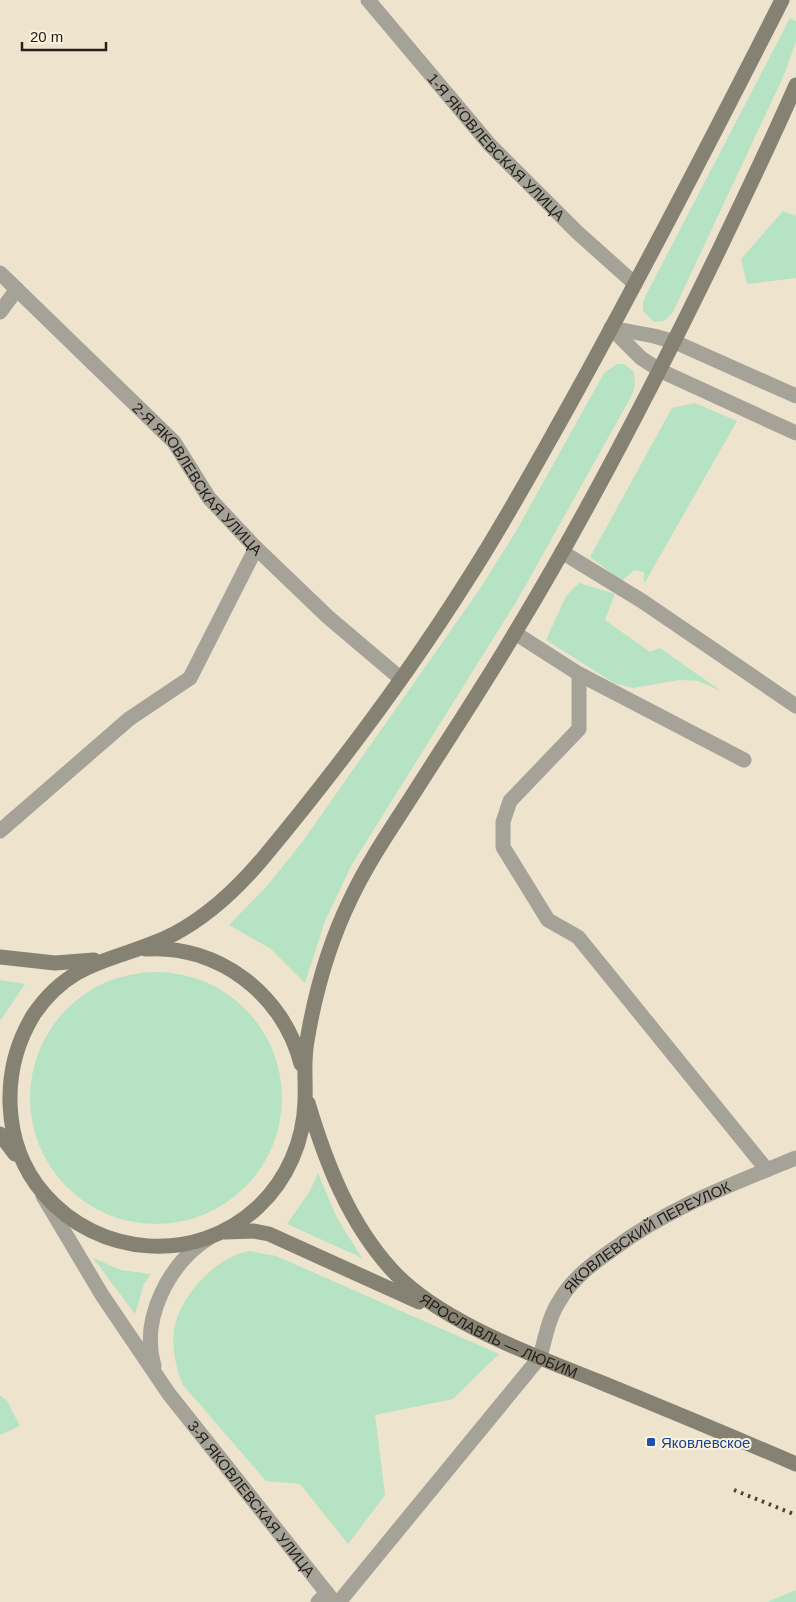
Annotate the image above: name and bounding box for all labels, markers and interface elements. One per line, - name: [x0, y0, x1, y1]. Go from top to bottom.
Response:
- scale bar: [22, 20, 106, 52]
- text: 20 m: [30, 28, 63, 45]
- street label: 1-Я ЯКОВЛЕВСКАЯ УЛИЦА: [425, 69, 569, 224]
- street label: 2-Я ЯКОВЛЕВСКАЯ УЛИЦА: [130, 399, 266, 558]
- street label: ЯКОВЛЕВСКИЙ ПЕРЕУЛОК: [560, 1177, 733, 1296]
- street label: ЯРОСЛАВЛЬ — ЛЮБИМ: [417, 1289, 580, 1381]
- street label: 3-Я ЯКОВЛЕВСКАЯ УЛИЦА: [185, 1417, 319, 1580]
- place label: Яковлевское: [661, 1434, 750, 1451]
- marker: Яковлевское: [645, 1436, 657, 1448]

